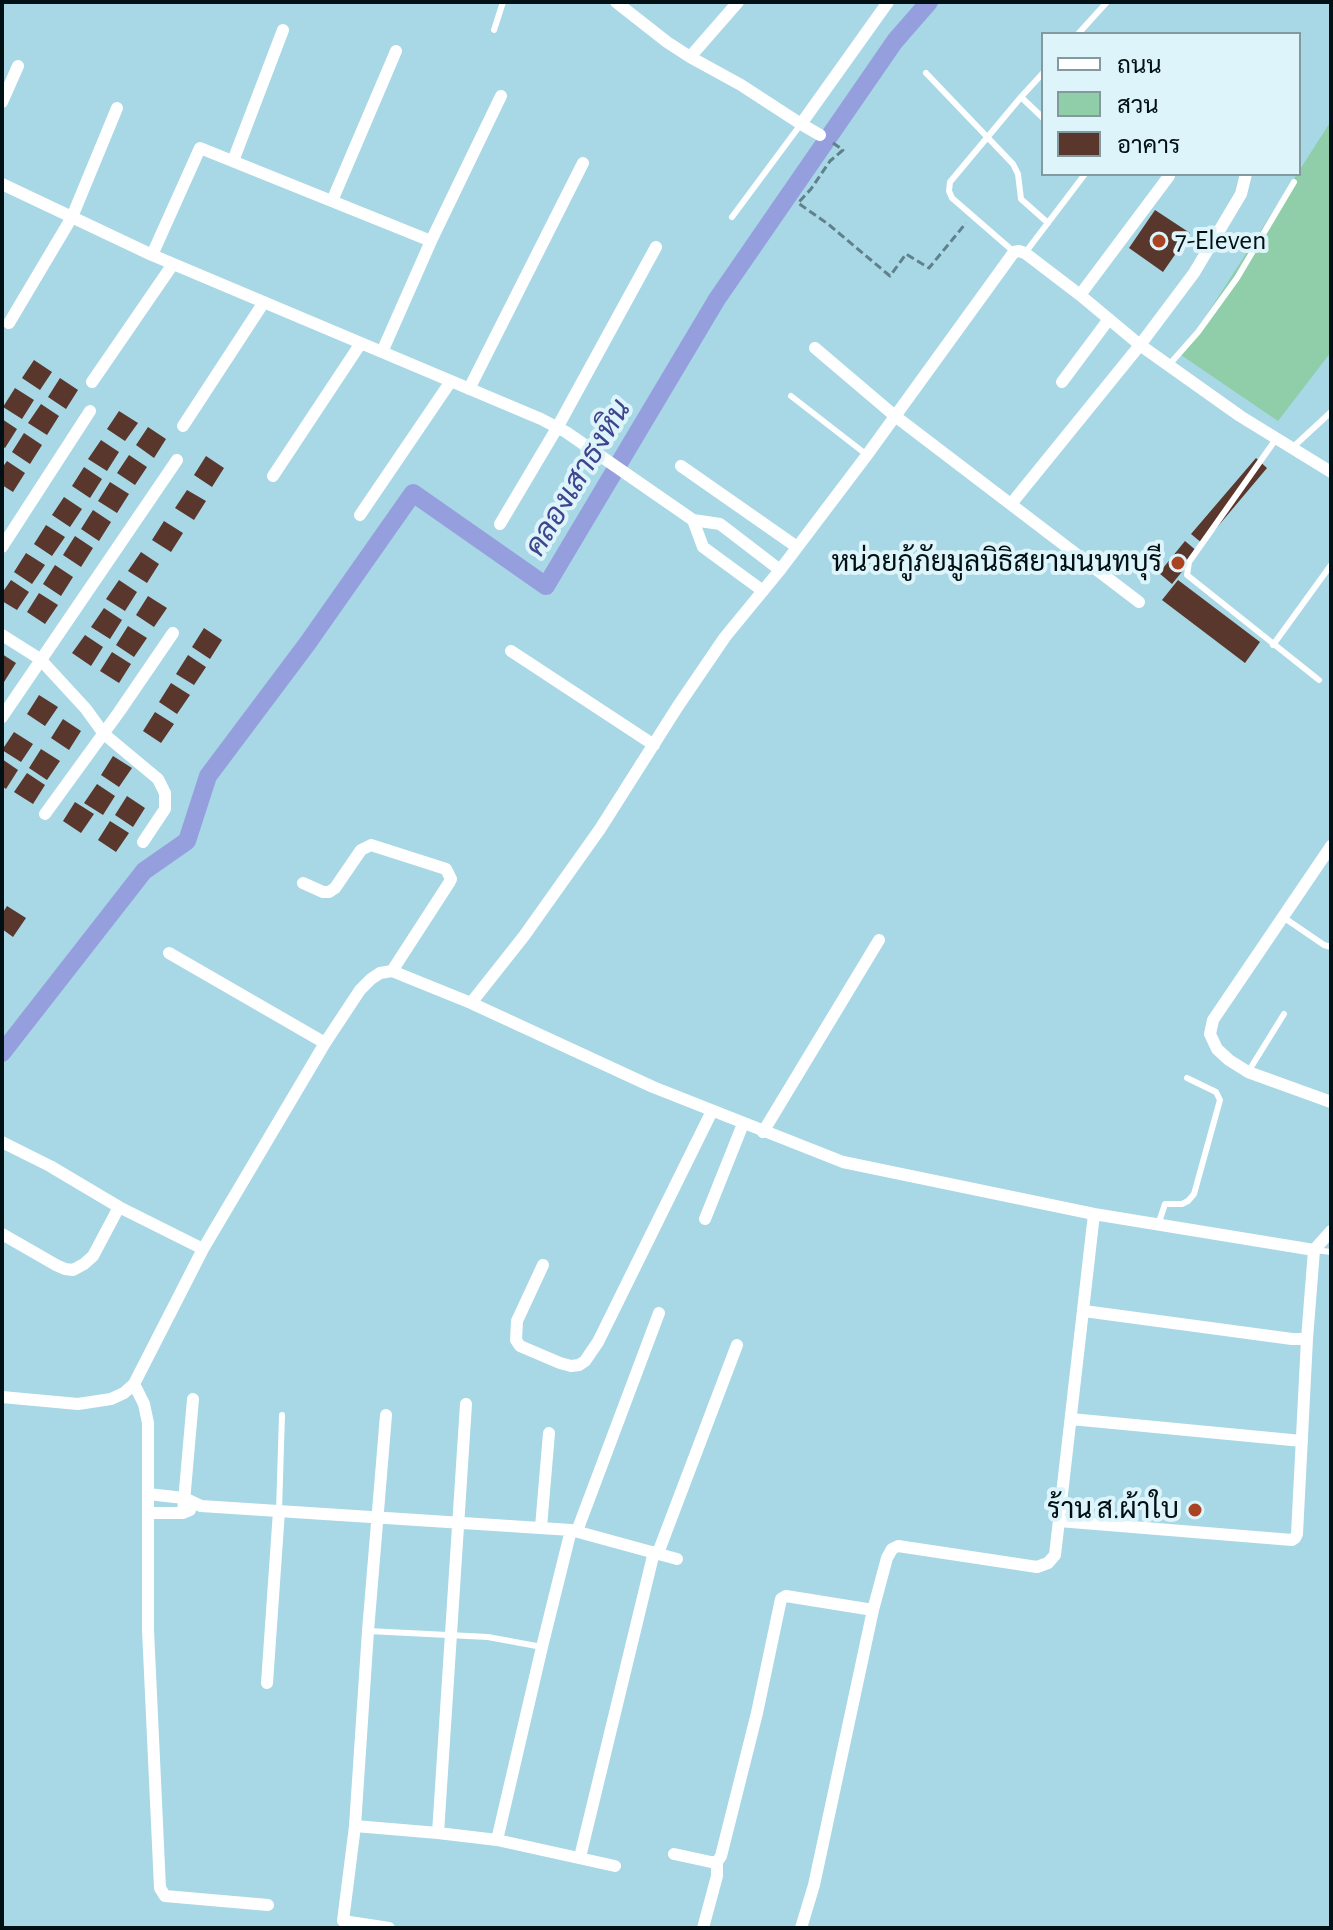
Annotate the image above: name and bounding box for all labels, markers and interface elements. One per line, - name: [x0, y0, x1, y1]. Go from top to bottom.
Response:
- legend: [1041, 32, 1301, 176]
- text: ถนน: [1117, 54, 1162, 78]
- text: สวน: [1117, 94, 1159, 118]
- text: อาคาร: [1117, 134, 1180, 158]
- place label: 7-Eleven: [1175, 224, 1267, 258]
- marker: 7-Eleven: [1150, 232, 1168, 250]
- water label: คลองเสาธงหิน: [517, 393, 639, 563]
- place label: หน่วยกู้ภัยมูลนิธิสยามนนทบุรี: [831, 546, 1162, 580]
- marker: หน่วยกู้ภัยมูลนิธิสยามนนทบุรี: [1169, 554, 1187, 572]
- place label: ร้าน ส.ผ้าใบ: [1047, 1493, 1179, 1527]
- marker: ร้าน ส.ผ้าใบ: [1186, 1501, 1204, 1519]

